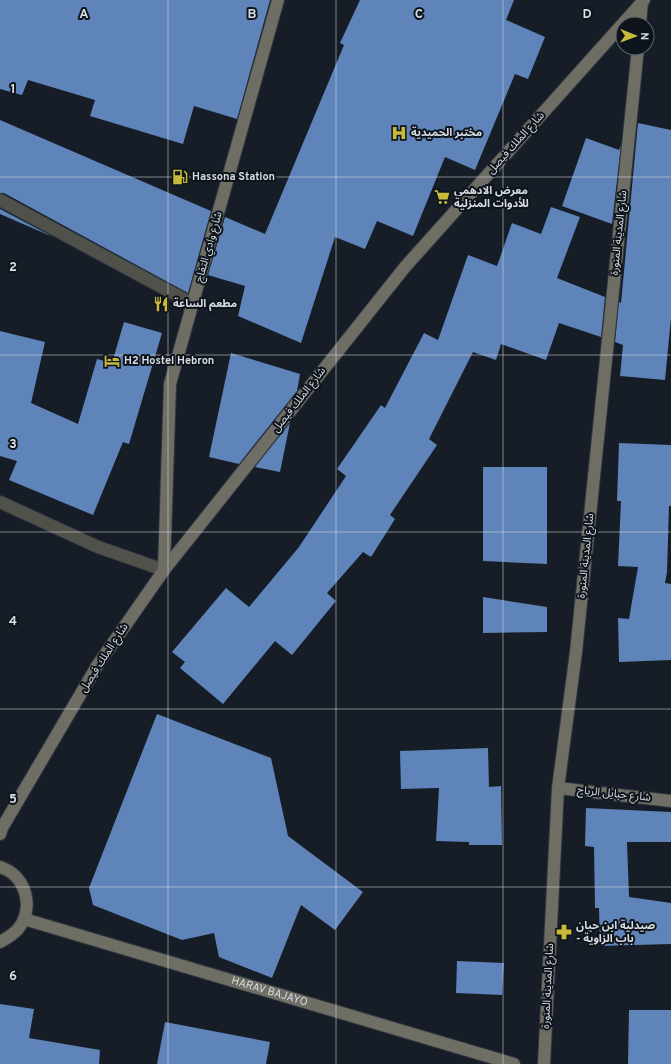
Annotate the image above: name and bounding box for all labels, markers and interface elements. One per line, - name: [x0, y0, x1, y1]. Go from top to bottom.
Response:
- text: A: [79, 7, 89, 23]
- text: B: [248, 7, 257, 23]
- text: C: [415, 7, 423, 23]
- text: D: [582, 7, 592, 23]
- north arrow: [615, 16, 655, 56]
- text: N: [637, 32, 651, 40]
- text: 1: [10, 82, 16, 98]
- street label: شارع الملك فيصل: [484, 109, 548, 177]
- hospital icon: مختبر الحميدية: [390, 124, 408, 142]
- place label: مختبر الحميدية: [411, 126, 482, 140]
- fuel station icon: Hassona Station: [171, 168, 189, 186]
- place label: Hassona Station: [192, 170, 275, 184]
- place label: معرض الادهمي للأدوات المنزلية: [454, 184, 529, 211]
- supermarket icon: معرض الادهمي للأدوات المنزلية: [433, 188, 451, 206]
- street label: شارع المدينة المنورة: [608, 189, 630, 276]
- street label: شارع وادي التفاح: [192, 210, 227, 284]
- text: 2: [9, 260, 17, 276]
- restaurant icon: مطعم الساعة: [152, 295, 170, 313]
- place label: مطعم الساعة: [173, 297, 237, 312]
- hotel icon: H2 Hostel Hebron: [103, 352, 121, 370]
- place label: H2 Hostel Hebron: [124, 354, 214, 368]
- street label: شارع الملك فيصل: [269, 364, 329, 436]
- text: 3: [9, 437, 17, 453]
- street label: شارع المدينة المنورة: [575, 512, 597, 599]
- text: 4: [9, 614, 17, 630]
- street label: شارع الملك فيصل: [77, 621, 132, 695]
- street label: شارع حبايل الرياح: [576, 783, 652, 805]
- text: 5: [9, 792, 17, 808]
- place label: صيدلية ابن حيان - باب الزاوية: [576, 919, 656, 946]
- pharmacy icon: صيدلية ابن حيان - باب الزاوية: [555, 923, 573, 941]
- street label: شارع المدينة المنورة: [539, 943, 557, 1029]
- text: 6: [9, 969, 17, 985]
- street label: HARAV BAJAYO: [230, 974, 309, 1010]

